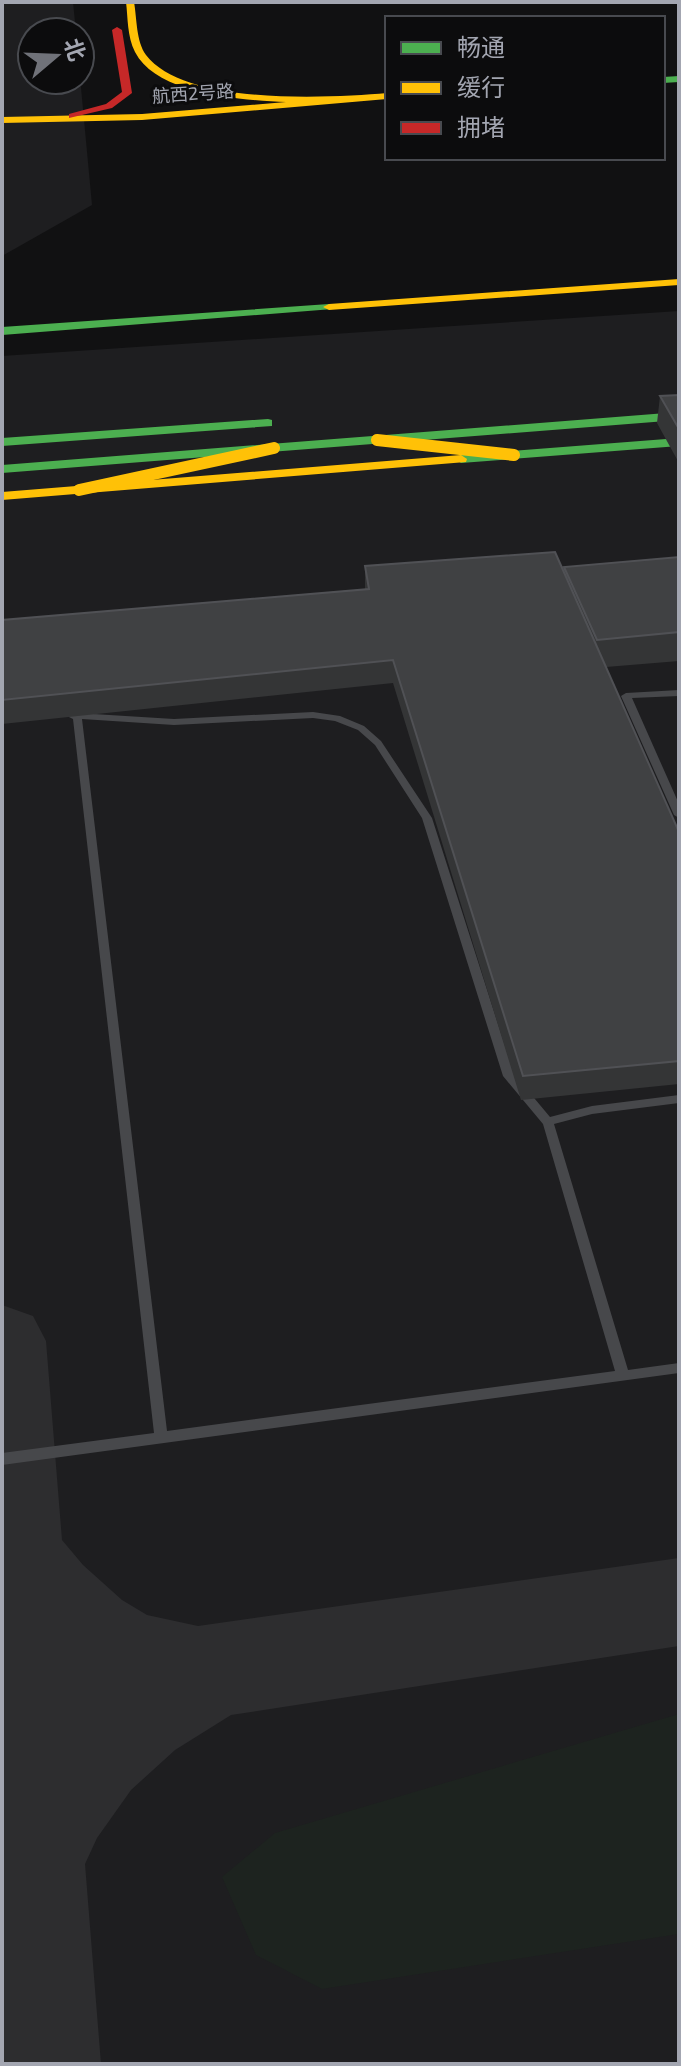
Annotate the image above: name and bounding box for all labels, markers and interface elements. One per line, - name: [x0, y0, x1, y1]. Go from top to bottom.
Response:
- north arrow: [16, 16, 96, 96]
- legend: [385, 16, 665, 160]
- text: 畅通: [457, 32, 505, 61]
- text: 北: [60, 35, 92, 64]
- text: 缓行: [457, 72, 505, 101]
- street label: 航西2号路: [151, 79, 235, 107]
- text: 拥堵: [457, 112, 505, 141]

